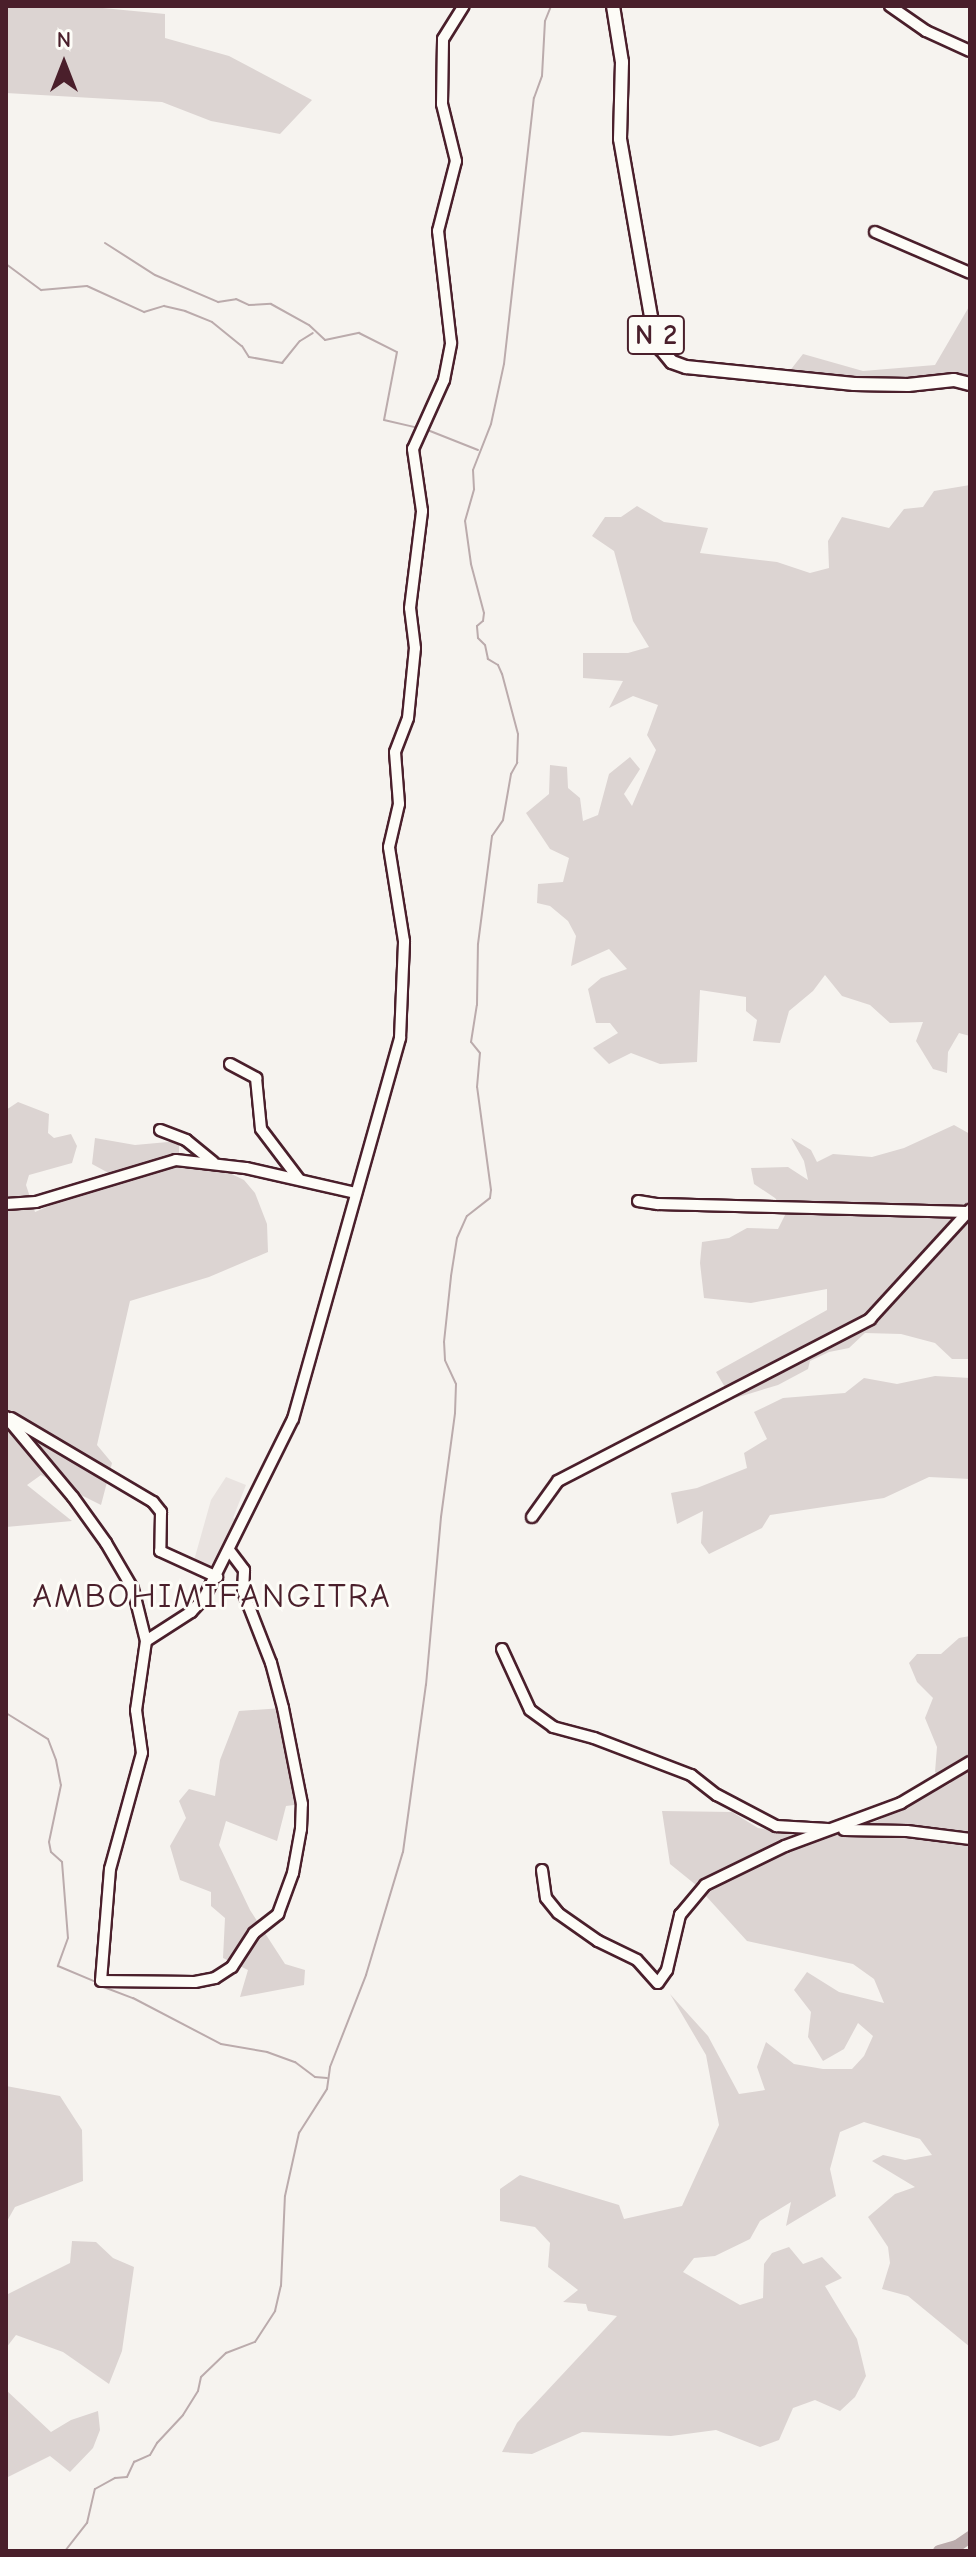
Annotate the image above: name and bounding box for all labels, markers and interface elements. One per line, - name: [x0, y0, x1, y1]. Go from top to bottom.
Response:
- north arrow: [24, 24, 104, 104]
- text: N: [57, 27, 71, 53]
- road number: N 2: [626, 311, 686, 359]
- district label: AMBOHIMIFANGITRA: [32, 1577, 392, 1617]

